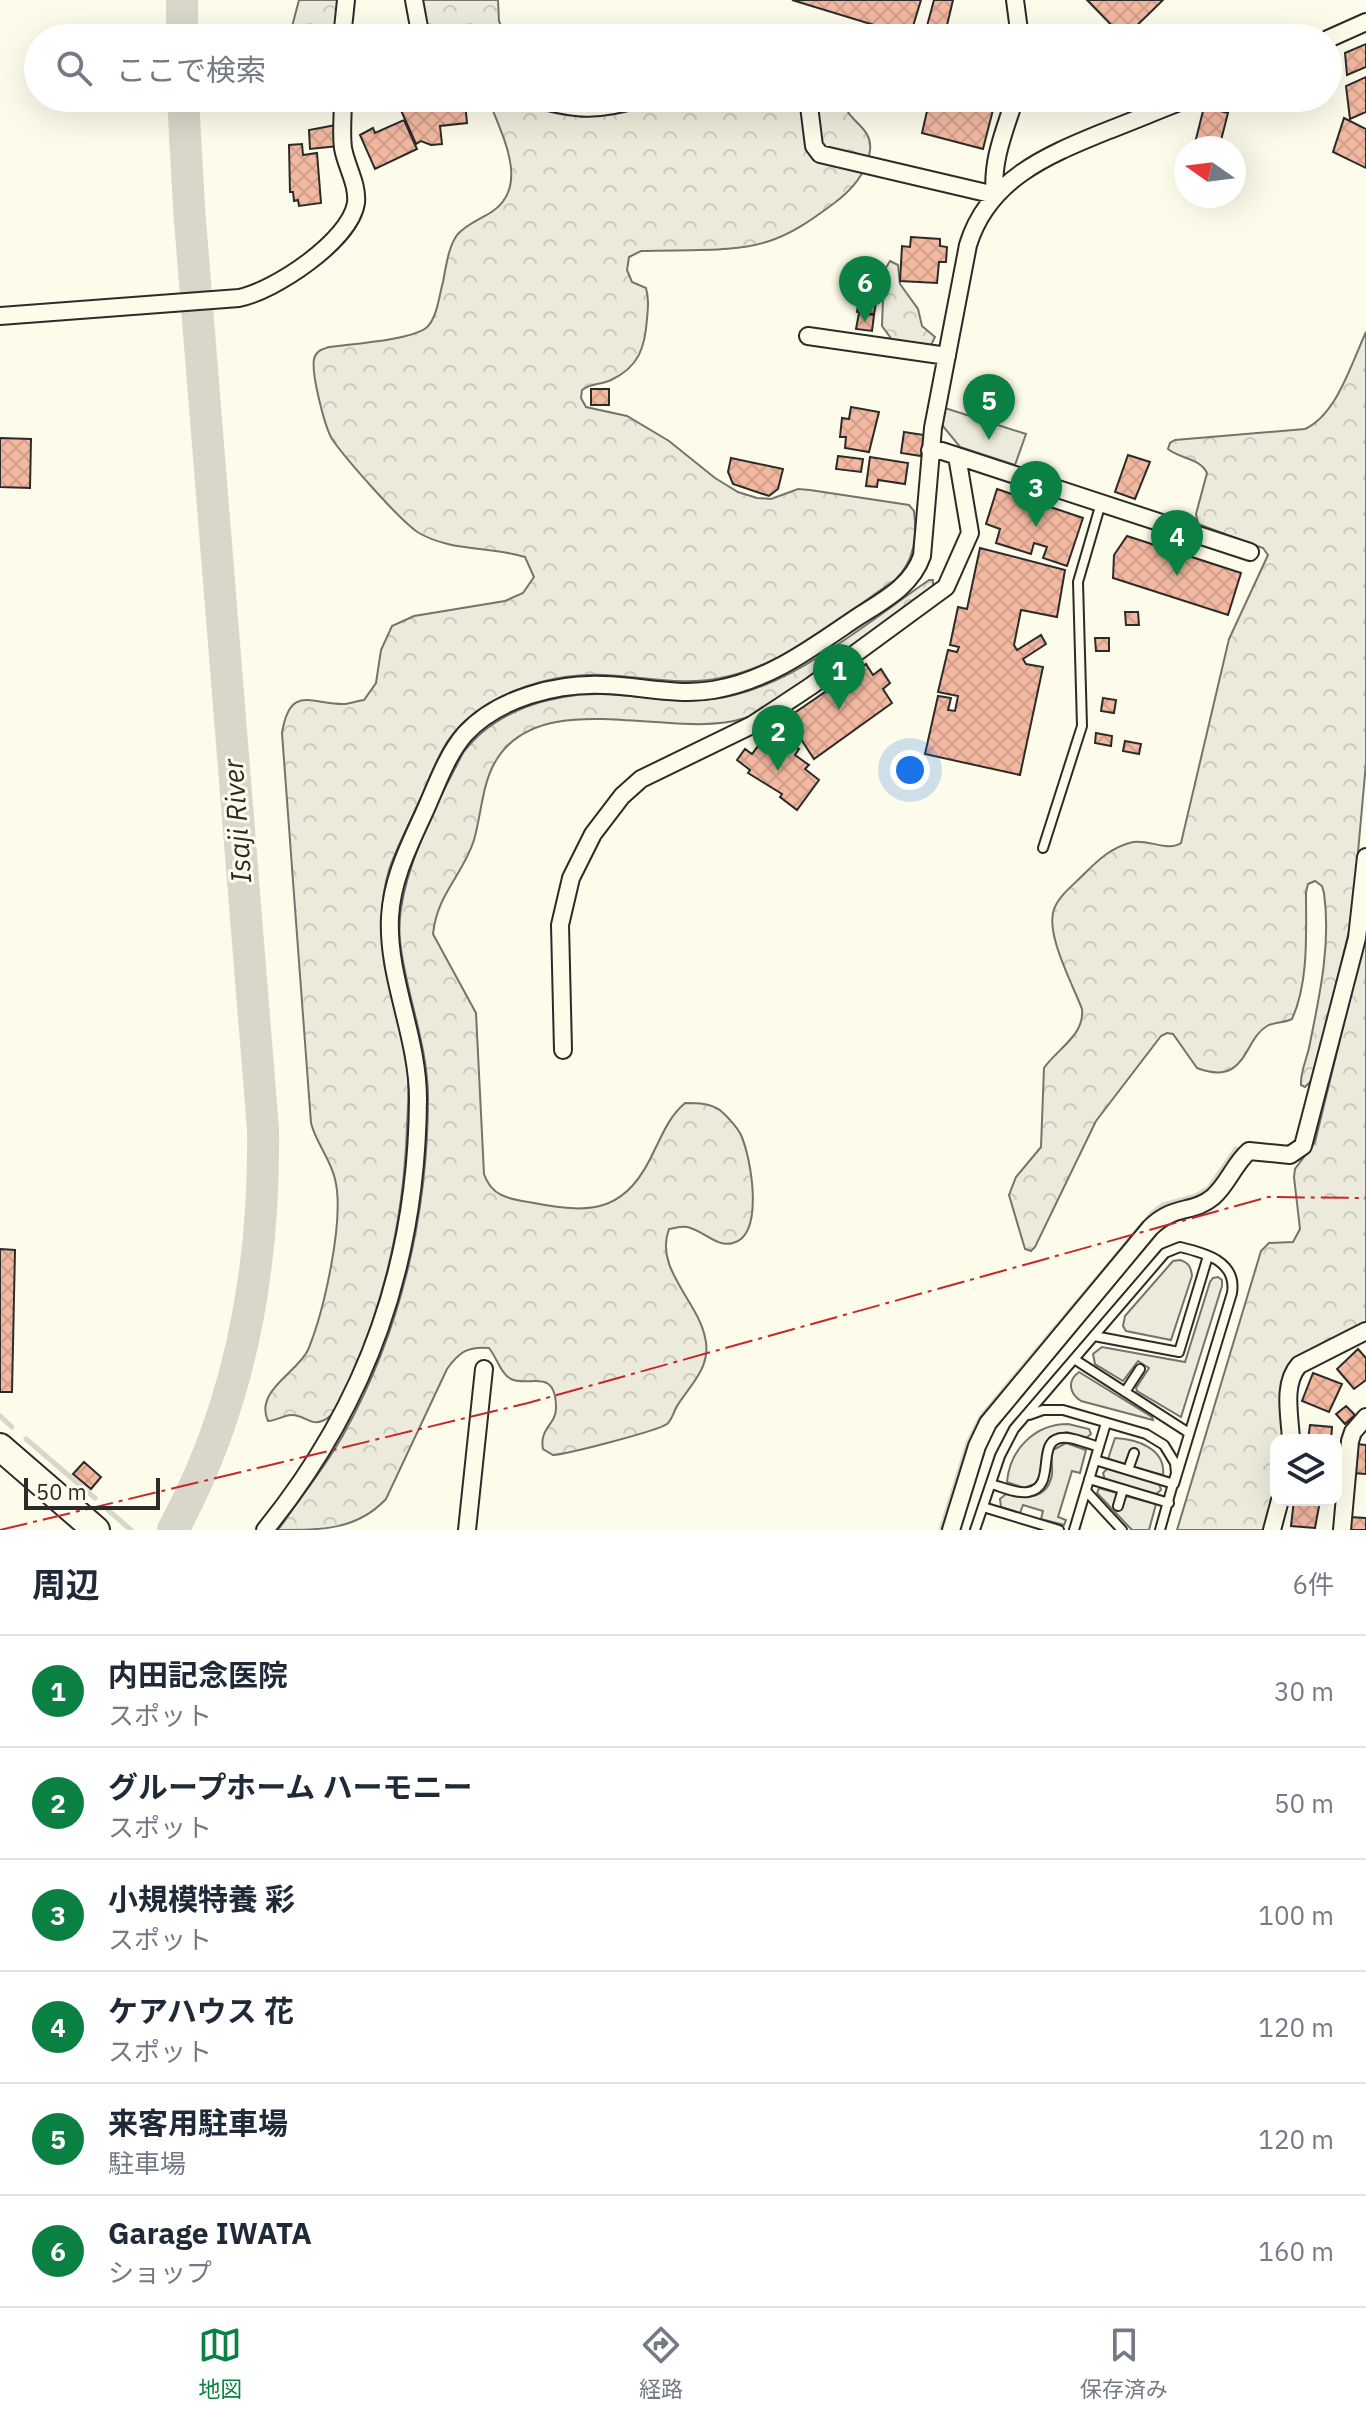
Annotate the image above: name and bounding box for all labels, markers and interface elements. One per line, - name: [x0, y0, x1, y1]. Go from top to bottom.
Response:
- search box: [24, 24, 1342, 112]
- icon: search: [52, 46, 96, 90]
- text: ここで検索: [116, 50, 266, 89]
- north arrow: [1174, 136, 1246, 208]
- pin: 6: [839, 256, 891, 322]
- pin: 5: [963, 374, 1015, 440]
- pin: 3: [1010, 461, 1062, 527]
- pin: 4: [1151, 510, 1203, 576]
- pin: 1: [813, 644, 865, 710]
- pin: 2: [752, 705, 804, 771]
- your location: [890, 750, 930, 790]
- water label: Isaji River: [214, 757, 259, 884]
- map controls: [1270, 1434, 1342, 1506]
- button: layers: [1270, 1434, 1342, 1506]
- scale bar: [24, 1474, 160, 1510]
- text: 50 m: [36, 1477, 87, 1506]
- text: 周辺: [32, 1562, 100, 1606]
- text: 6件: [1292, 1567, 1334, 1601]
- text: 内田記念医院: [108, 1655, 288, 1694]
- text: 1: [50, 1674, 66, 1708]
- text: 30 m: [1274, 1674, 1334, 1708]
- text: スポット: [108, 1698, 212, 1732]
- text: グループホーム ハーモニー: [108, 1767, 472, 1806]
- text: 2: [50, 1786, 66, 1820]
- text: 50 m: [1274, 1786, 1334, 1820]
- text: スポット: [108, 1810, 212, 1844]
- text: 小規模特養 彩: [108, 1879, 295, 1918]
- text: 3: [50, 1898, 66, 1932]
- text: 100 m: [1258, 1898, 1334, 1932]
- text: スポット: [108, 1922, 212, 1956]
- text: ケアハウス 花: [108, 1991, 294, 2030]
- text: 4: [50, 2010, 66, 2044]
- text: 120 m: [1258, 2010, 1334, 2044]
- text: スポット: [108, 2034, 212, 2068]
- text: 来客用駐車場: [108, 2103, 288, 2142]
- text: 5: [50, 2122, 66, 2156]
- text: 120 m: [1258, 2122, 1334, 2156]
- text: 駐車場: [108, 2146, 186, 2180]
- text: Garage IWATA: [108, 2213, 312, 2252]
- text: 6: [50, 2234, 66, 2268]
- text: 160 m: [1258, 2234, 1334, 2268]
- text: ショップ: [108, 2255, 212, 2289]
- tab: 地図: [198, 2323, 242, 2403]
- tab: 経路: [639, 2323, 683, 2403]
- tab: 保存済み: [1080, 2323, 1168, 2403]

